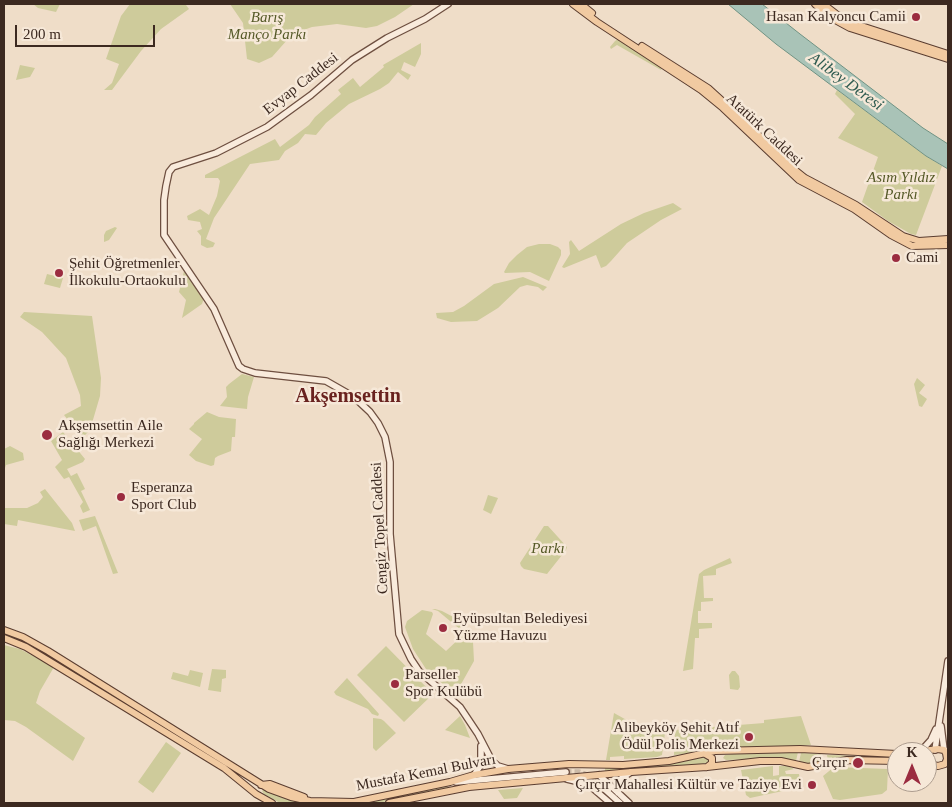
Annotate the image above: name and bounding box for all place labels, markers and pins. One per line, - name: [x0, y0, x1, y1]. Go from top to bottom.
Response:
- place label: Hasan Kalyoncu Camii: [750, 8, 906, 26]
- marker: Hasan Kalyoncu Camii: [910, 11, 922, 23]
- place label: Cami: [906, 249, 942, 267]
- marker: Cami: [890, 252, 902, 264]
- place label: Şehit Öğretmenler İlkokulu-Ortaokulu: [69, 255, 202, 290]
- marker: Şehit Öğretmenler İlkokulu-Ortaokulu: [53, 267, 65, 279]
- place label: Akşemsettin Aile Sağlığı Merkezi: [58, 417, 175, 452]
- marker: Akşemsettin Aile Sağlığı Merkezi: [40, 428, 54, 442]
- place label: Esperanza Sport Club: [131, 479, 205, 514]
- marker: Esperanza Sport Club: [115, 491, 127, 503]
- place label: Eyüpsultan Belediyesi Yüzme Havuzu: [453, 610, 606, 645]
- marker: Eyüpsultan Belediyesi Yüzme Havuzu: [437, 622, 449, 634]
- place label: Parseller Spor Kulübü: [405, 666, 492, 701]
- marker: Parseller Spor Kulübü: [389, 678, 401, 690]
- place label: Alibeyköy Şehit Atıf Ödül Polis Merkezi: [605, 719, 739, 754]
- marker: Alibeyköy Şehit Atıf Ödül Polis Merkezi: [743, 731, 755, 743]
- place label: Çırçır: [810, 754, 847, 772]
- marker: Çırçır: [851, 756, 865, 770]
- place label: Çırçır Mahallesi Kültür ve Taziye Evi: [557, 776, 802, 794]
- marker: Çırçır Mahallesi Kültür ve Taziye Evi: [806, 779, 818, 791]

